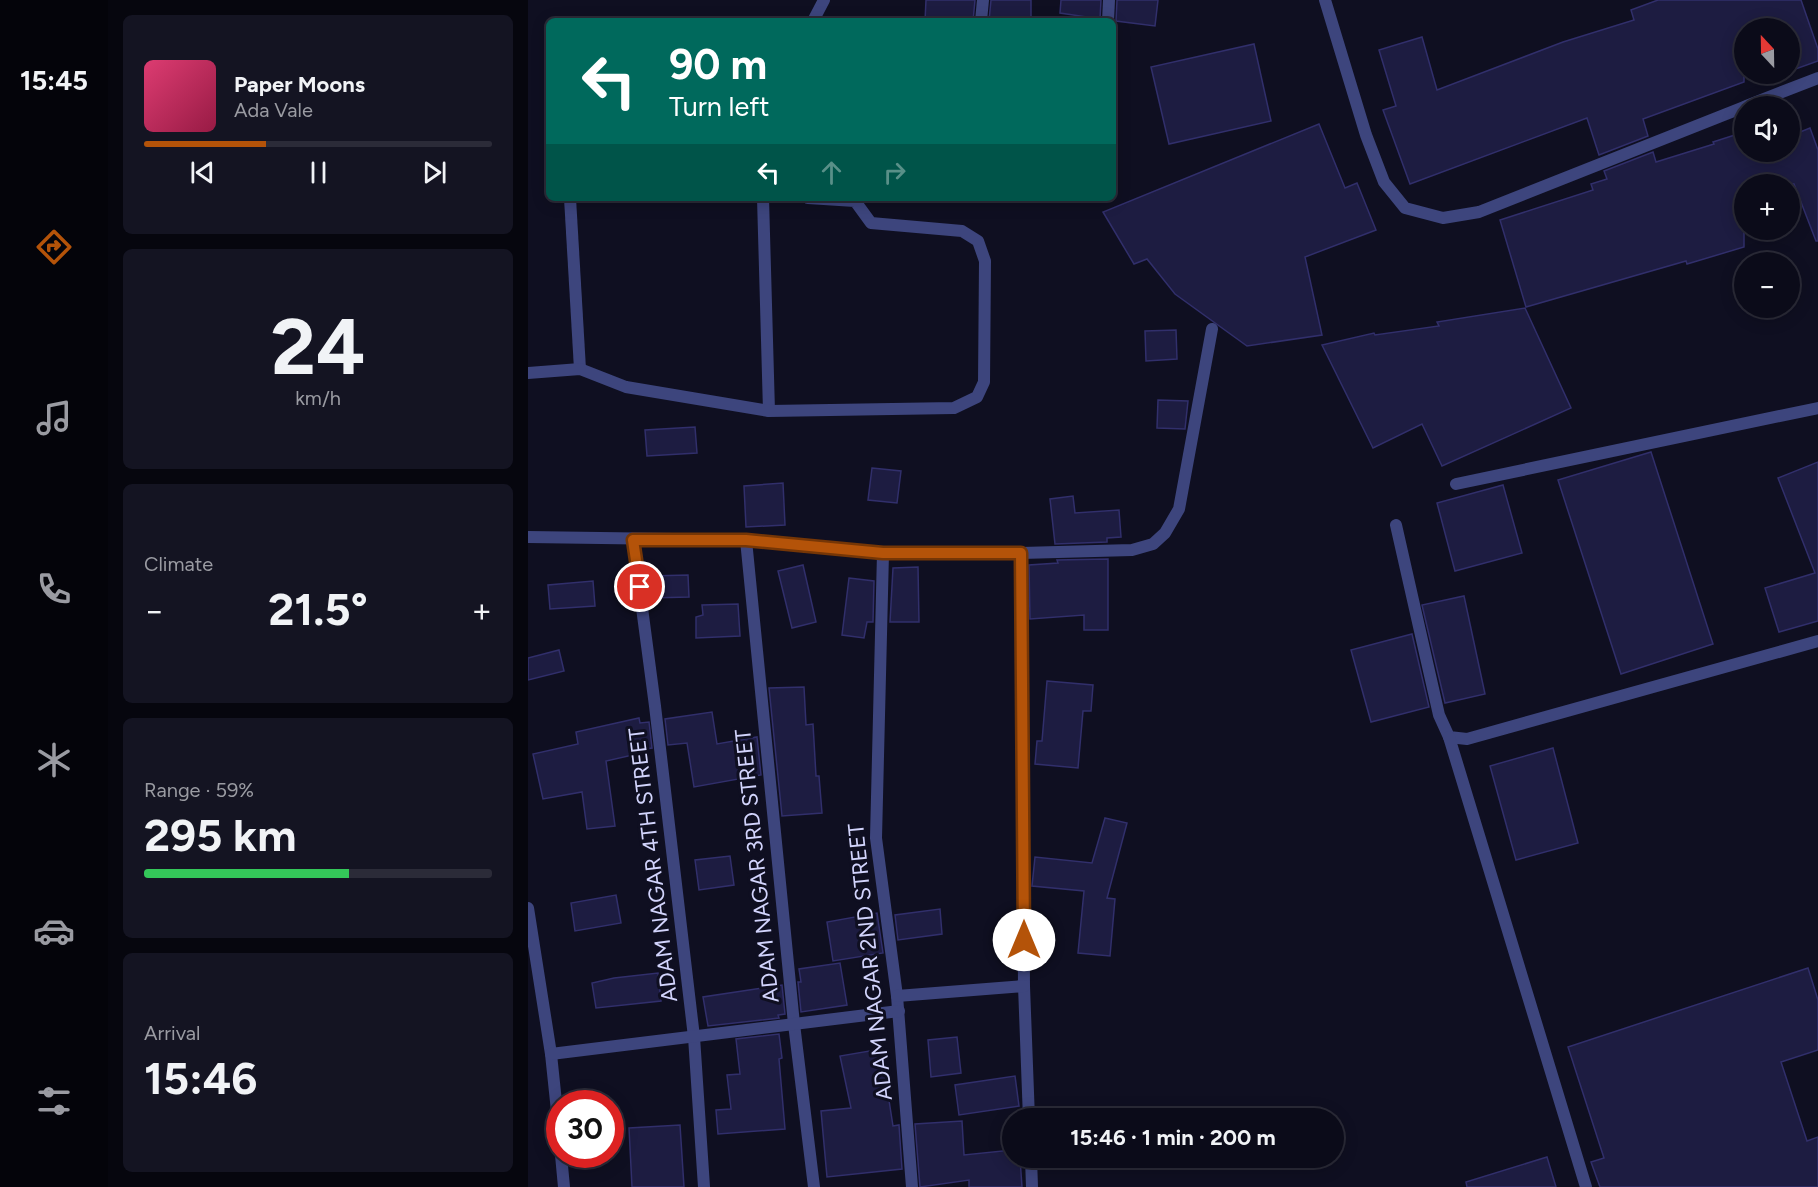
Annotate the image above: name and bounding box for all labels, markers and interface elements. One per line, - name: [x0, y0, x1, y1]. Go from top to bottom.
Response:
- north arrow: [1734, 18, 1800, 84]
- map controls: [1734, 18, 1800, 318]
- text: 90 m: [669, 39, 767, 90]
- icon: left: [570, 42, 648, 120]
- text: 15:45: [20, 64, 88, 97]
- text: Paper Moons: [234, 71, 365, 98]
- text: Turn left: [669, 90, 769, 123]
- button: sound: [1734, 96, 1800, 162]
- text: Ada Vale: [234, 98, 313, 122]
- icon: previous: [186, 156, 219, 189]
- icon: pause: [302, 156, 335, 189]
- icon: next: [418, 156, 451, 189]
- icon: left: [752, 156, 785, 189]
- icon: ahead: [815, 156, 848, 189]
- icon: right: [878, 156, 911, 189]
- button: +: [1734, 174, 1800, 240]
- icon: directions: [33, 226, 75, 268]
- button: −: [1734, 252, 1800, 318]
- text: 24: [271, 300, 365, 394]
- text: km/h: [295, 386, 341, 410]
- icon: music: [33, 397, 75, 439]
- text: Climate: [144, 552, 213, 576]
- pin: [614, 561, 665, 612]
- icon: phone: [33, 568, 75, 610]
- icon: arrive: [623, 570, 656, 603]
- text: 21.5°: [268, 582, 368, 636]
- text: −: [144, 591, 165, 630]
- text: +: [471, 591, 492, 630]
- street label: ADAM NAGAR 4TH STREET: [623, 726, 683, 1004]
- street label: ADAM NAGAR 3RD STREET: [729, 728, 785, 1004]
- icon: climate: [33, 739, 75, 781]
- text: Range · 59%: [144, 778, 254, 802]
- text: 295 km: [144, 808, 296, 862]
- street label: ADAM NAGAR 2ND STREET: [842, 822, 898, 1102]
- position arrow: [992, 908, 1056, 972]
- icon: car: [33, 910, 75, 952]
- text: Arrival: [144, 1021, 200, 1045]
- text: 15:46: [144, 1051, 257, 1105]
- icon: filters: [33, 1080, 75, 1122]
- speed limit sign: 30: [546, 1090, 624, 1168]
- text: 15:46 · 1 min · 200 m: [1070, 1124, 1276, 1151]

